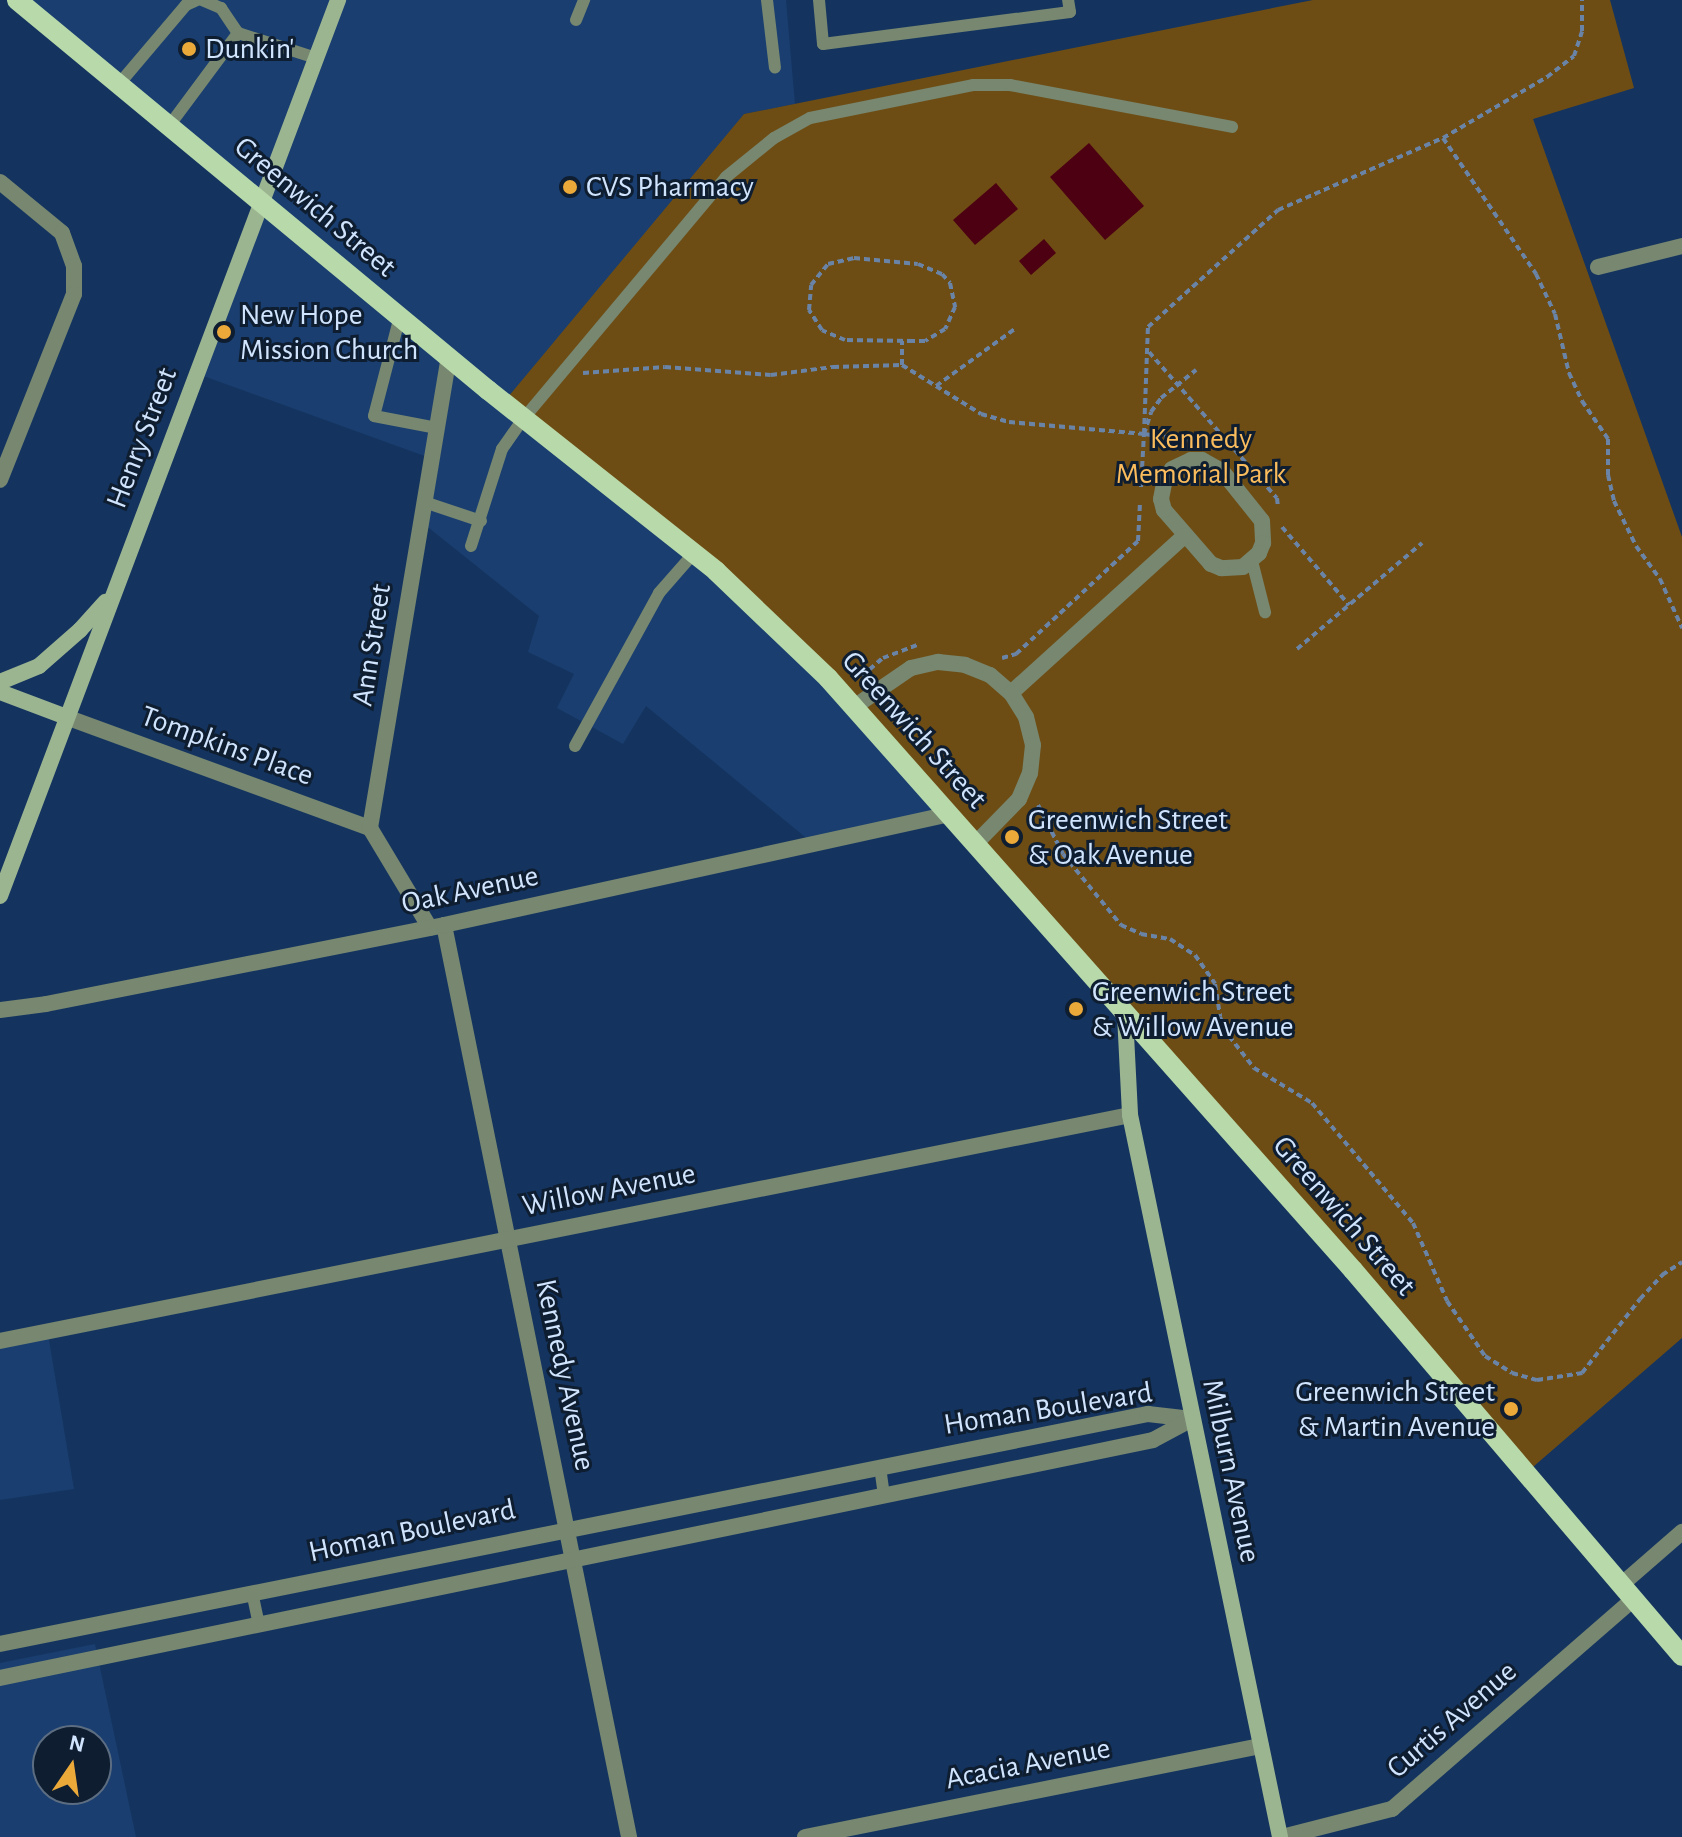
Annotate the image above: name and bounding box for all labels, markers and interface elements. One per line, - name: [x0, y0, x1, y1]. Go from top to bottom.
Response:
- place label: Dunkin': [205, 31, 294, 67]
- marker: Dunkin': [180, 40, 198, 58]
- street label: Greenwich Street: [227, 129, 403, 285]
- place label: CVS Pharmacy: [586, 169, 754, 205]
- marker: CVS Pharmacy: [561, 178, 579, 196]
- place label: New Hope Mission Church: [240, 297, 418, 368]
- marker: New Hope Mission Church: [215, 323, 233, 341]
- street label: Henry Street: [99, 363, 185, 513]
- park label: Kennedy Memorial Park: [1116, 421, 1286, 492]
- street label: Ann Street: [345, 581, 399, 709]
- street label: Greenwich Street: [834, 644, 994, 816]
- street label: Tompkins Place: [136, 698, 318, 794]
- place label: Greenwich Street & Oak Avenue: [1028, 802, 1228, 872]
- marker: Greenwich Street & Oak Avenue: [1003, 828, 1021, 846]
- street label: Oak Avenue: [398, 858, 542, 922]
- place label: Greenwich Street & Willow Avenue: [1092, 974, 1294, 1044]
- marker: Greenwich Street & Willow Avenue: [1067, 1000, 1085, 1018]
- street label: Greenwich Street: [1265, 1129, 1423, 1303]
- street label: Willow Avenue: [519, 1156, 699, 1224]
- street label: Kennedy Avenue: [527, 1276, 603, 1474]
- place label: Greenwich Street & Martin Avenue: [1295, 1374, 1495, 1444]
- street label: Homan Boulevard: [941, 1375, 1155, 1443]
- street label: Milburn Avenue: [1194, 1376, 1268, 1566]
- marker: Greenwich Street & Martin Avenue: [1502, 1400, 1520, 1418]
- street label: Homan Boulevard: [305, 1492, 519, 1570]
- street label: Curtis Avenue: [1380, 1654, 1524, 1786]
- north arrow: [32, 1725, 112, 1805]
- street label: Acacia Avenue: [943, 1730, 1113, 1798]
- text: N: [67, 1731, 87, 1756]

